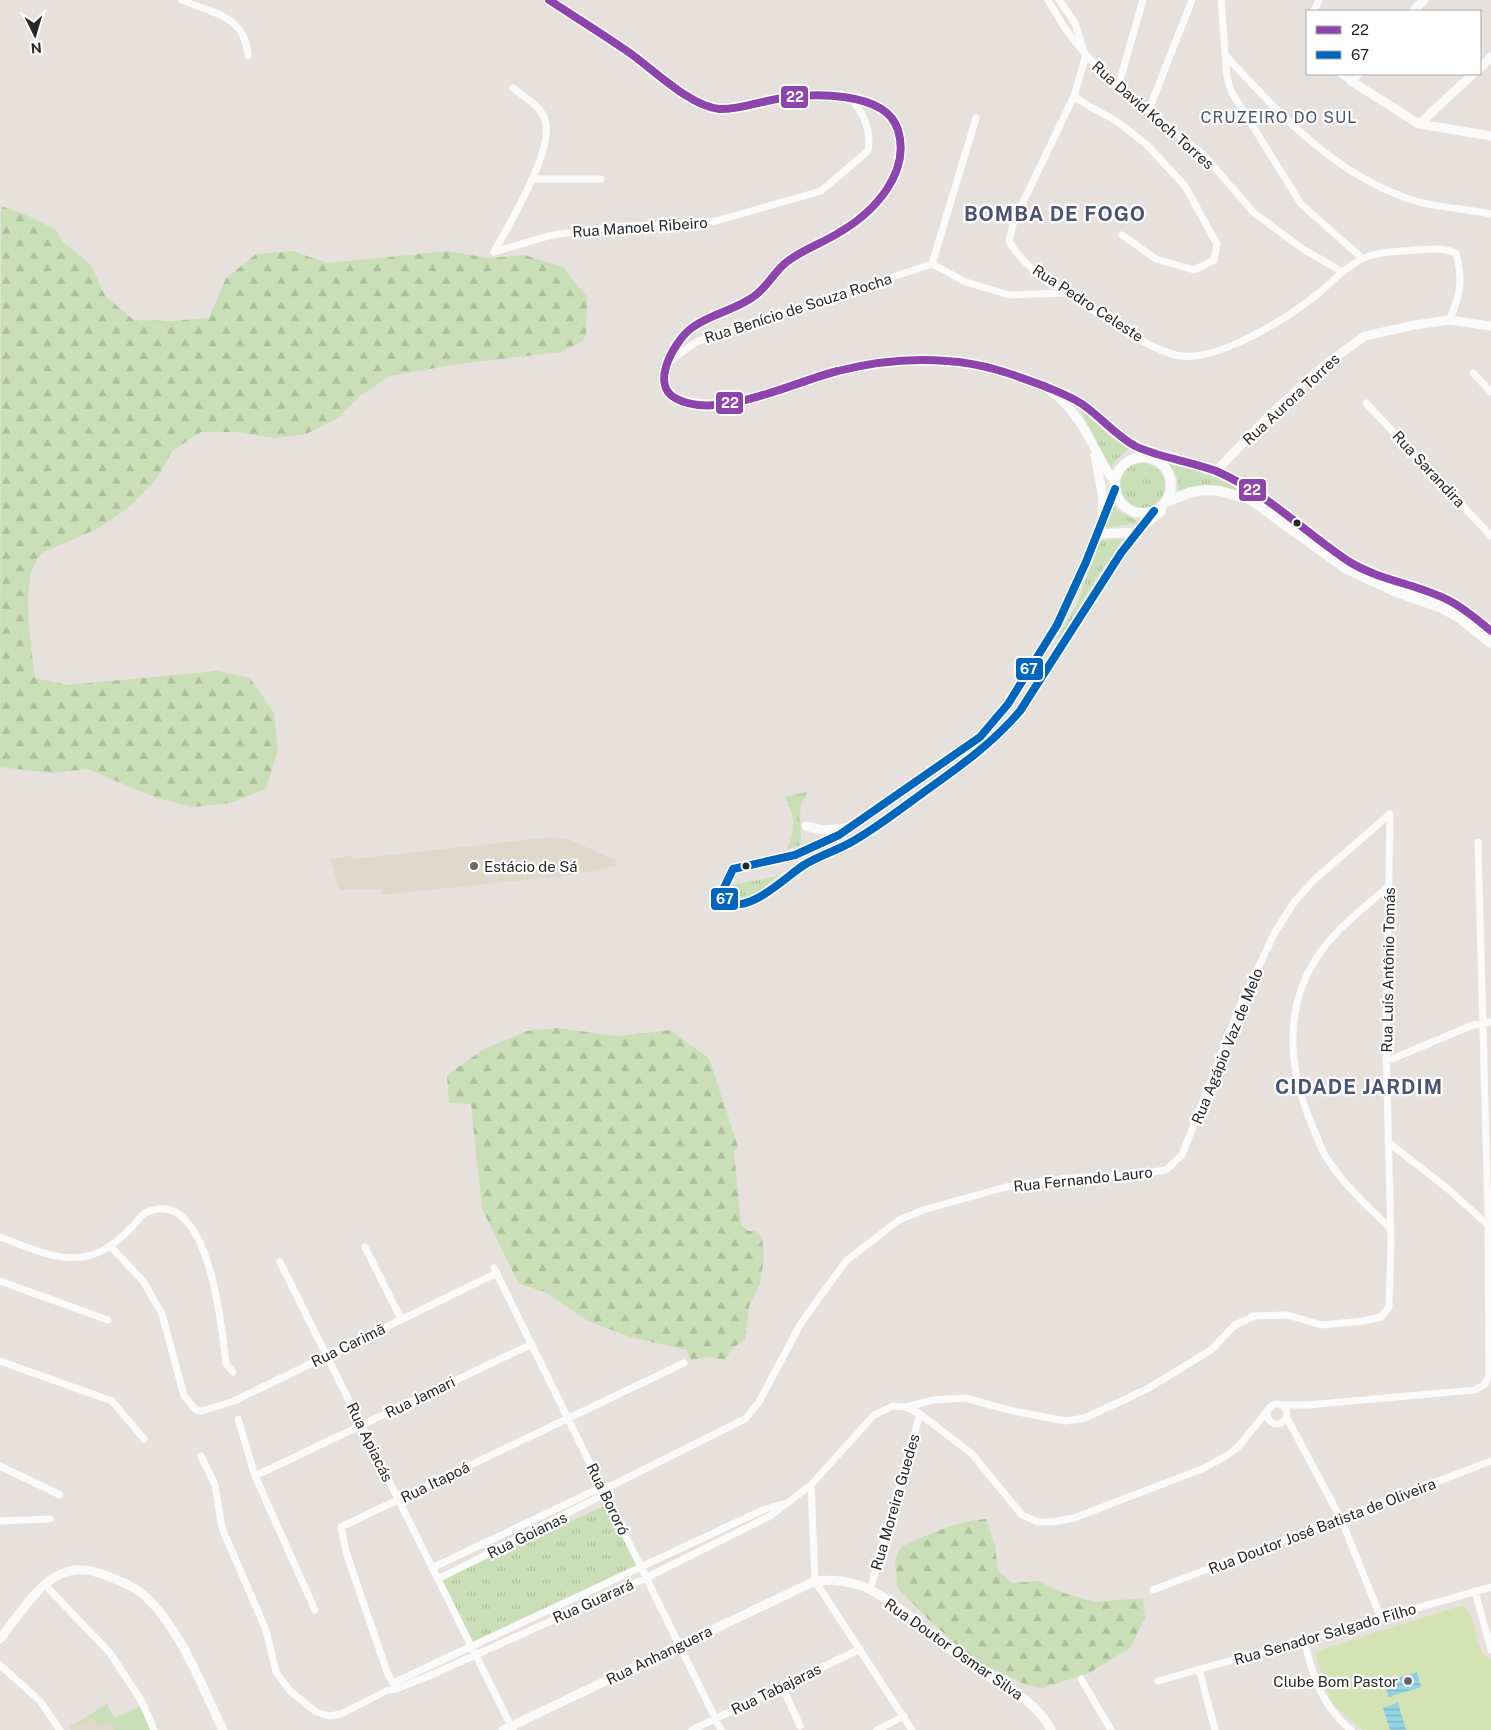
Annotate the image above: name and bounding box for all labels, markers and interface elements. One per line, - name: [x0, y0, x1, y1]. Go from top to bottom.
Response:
- north arrow: [10, 10, 60, 60]
- legend: [1306, 10, 1481, 75]
- text: 22: [1351, 21, 1369, 38]
- text: N: [30, 40, 42, 56]
- text: 67: [1351, 46, 1369, 63]
- street label: Rua David Koch Torres: [1089, 58, 1217, 172]
- line badge: 22: [780, 85, 809, 109]
- text: 22: [786, 89, 804, 105]
- district label: CRUZEIRO DO SUL: [1201, 108, 1357, 127]
- district label: BOMBA DE FOGO: [964, 202, 1146, 226]
- street label: Rua Manoel Ribeiro: [572, 214, 708, 240]
- street label: Rua Pedro Celeste: [1030, 261, 1146, 345]
- street label: Rua Benício de Souza Rocha: [702, 270, 894, 346]
- street label: Rua Aurora Torres: [1239, 350, 1343, 448]
- line badge: 22: [715, 391, 744, 415]
- text: 22: [721, 395, 739, 411]
- street label: Rua Sarandira: [1389, 427, 1469, 511]
- line badge: 22: [1238, 478, 1267, 502]
- text: 22: [1243, 482, 1261, 498]
- unlabelled marker: [1292, 518, 1302, 528]
- line badge: 67: [1015, 657, 1044, 681]
- text: 67: [1020, 661, 1038, 677]
- place label: Estácio de Sá: [484, 858, 578, 875]
- marker: Estácio de Sá: [468, 860, 480, 872]
- unlabelled marker: [741, 861, 751, 871]
- line badge: 67: [710, 887, 739, 911]
- street label: Rua Luís Antônio Tomás: [1378, 887, 1398, 1053]
- text: 67: [716, 891, 734, 907]
- street label: Rua Agápio Vaz de Melo: [1188, 966, 1266, 1126]
- district label: CIDADE JARDIM: [1275, 1075, 1443, 1099]
- street label: Rua Fernando Lauro: [1012, 1163, 1154, 1195]
- street label: Rua Carimã: [308, 1320, 388, 1370]
- street label: Rua Jamari: [382, 1373, 458, 1421]
- street label: Rua Apiacás: [343, 1400, 397, 1484]
- street label: Rua Moreira Guedes: [867, 1432, 923, 1572]
- street label: Rua Itapoá: [398, 1458, 472, 1506]
- street label: Rua Bororó: [583, 1460, 633, 1538]
- street label: Rua Doutor José Batista de Oliveira: [1206, 1475, 1438, 1577]
- street label: Rua Goianas: [484, 1508, 570, 1562]
- street label: Rua Guarará: [550, 1576, 636, 1626]
- street label: Rua Doutor Osmar Silva: [882, 1595, 1026, 1703]
- street label: Rua Senador Salgado Filho: [1232, 1600, 1418, 1668]
- street label: Rua Anhanguera: [603, 1622, 715, 1688]
- street label: Rua Tabajaras: [728, 1660, 824, 1718]
- place label: Clube Bom Pastor: [1273, 1673, 1398, 1690]
- marker: Clube Bom Pastor: [1402, 1675, 1414, 1687]

